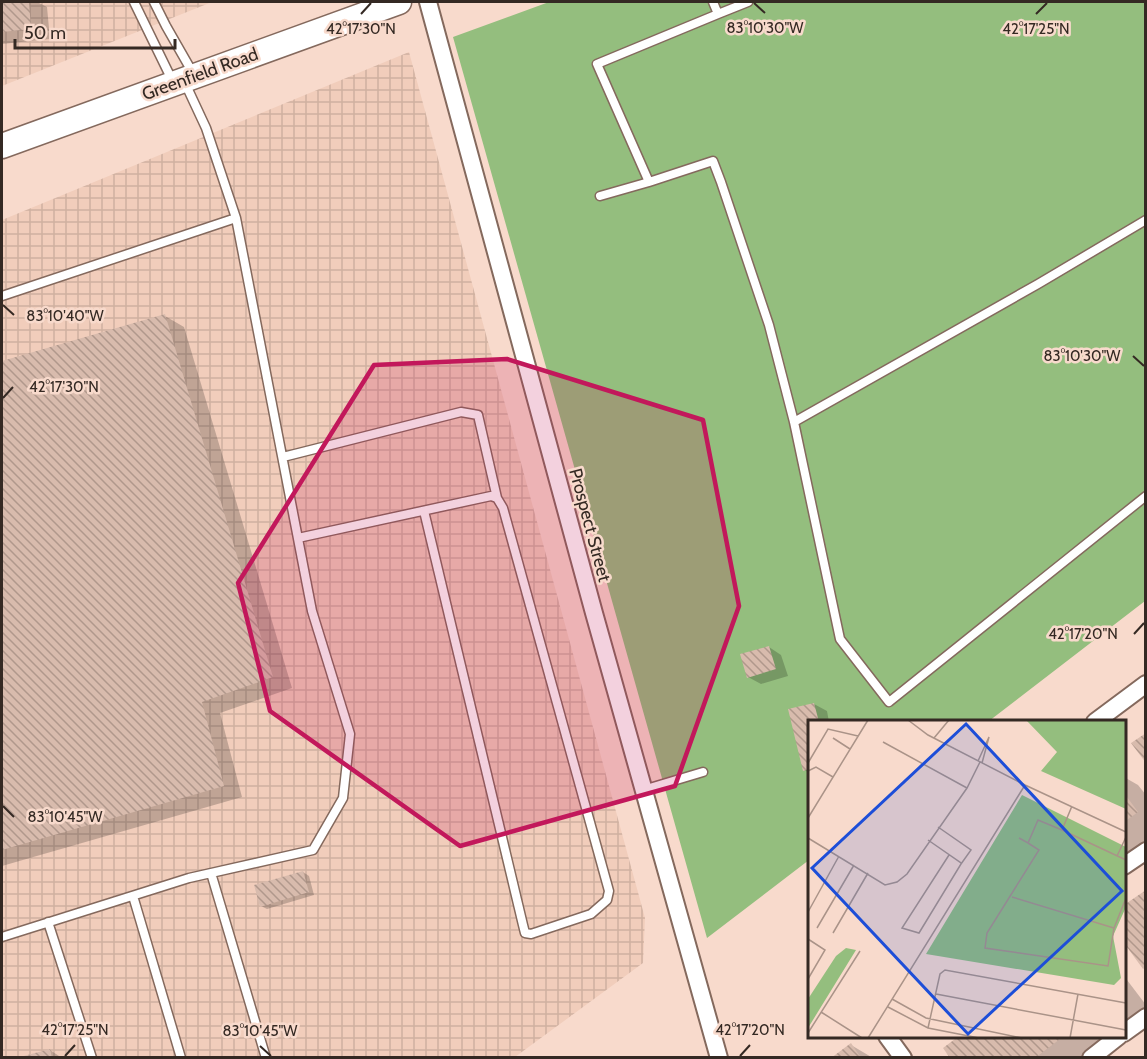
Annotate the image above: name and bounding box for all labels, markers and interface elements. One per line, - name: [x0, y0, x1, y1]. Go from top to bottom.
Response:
- scale bar: [15, 12, 176, 50]
- text: 83°10'30"W: [726, 19, 804, 37]
- text: 42°17'30"N: [326, 20, 396, 38]
- text: 42°17'25"N: [1002, 20, 1070, 38]
- text: 50 m: [24, 22, 66, 44]
- street label: Greenfield Road: [139, 43, 261, 105]
- text: 83°10'40"W: [26, 307, 104, 325]
- text: 83°10'30"W: [1043, 347, 1121, 365]
- text: 42°17'30"N: [29, 378, 99, 396]
- street label: Prospect Street: [564, 466, 616, 584]
- text: 42°17'20"N: [1048, 625, 1118, 643]
- inset map: [808, 720, 1126, 1038]
- text: 83°10'45"W: [27, 808, 103, 826]
- text: 42°17'25"N: [41, 1021, 109, 1039]
- text: 42°17'20"N: [715, 1021, 785, 1039]
- text: 83°10'45"W: [222, 1022, 298, 1040]

